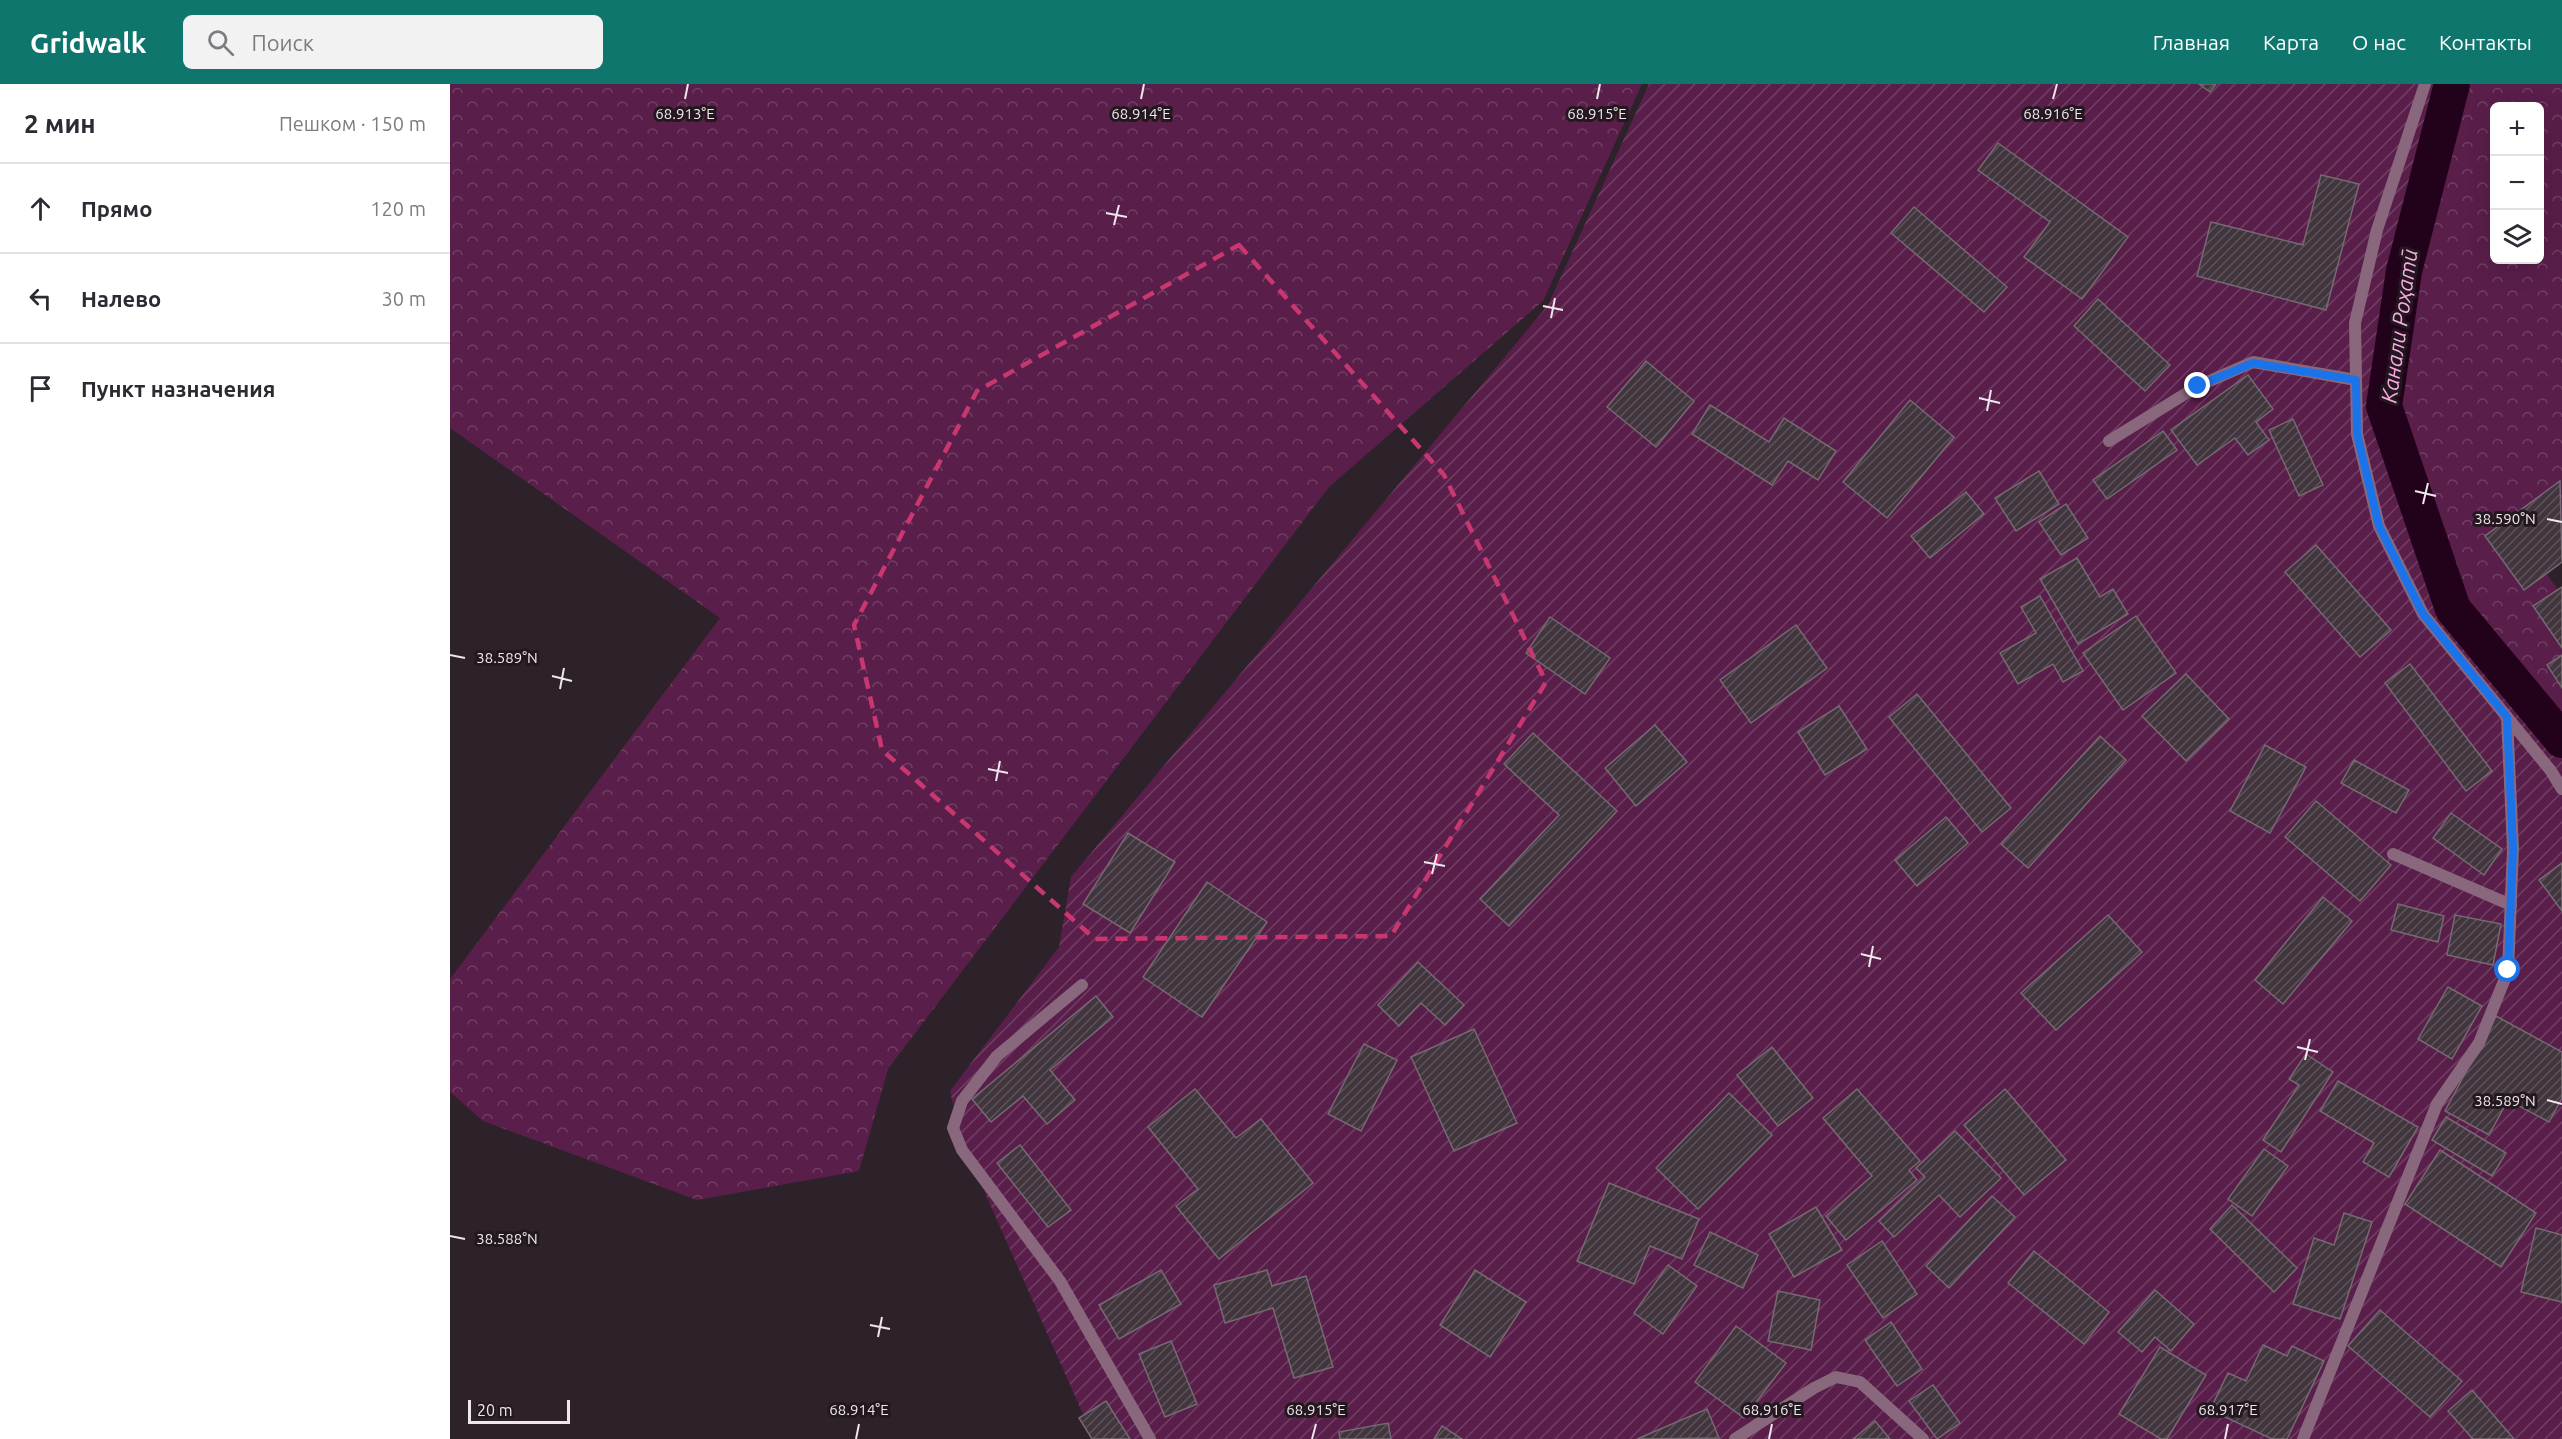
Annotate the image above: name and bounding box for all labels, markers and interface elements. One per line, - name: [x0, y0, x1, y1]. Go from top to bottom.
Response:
- search box: [183, 15, 603, 69]
- icon: search: [204, 26, 237, 59]
- text: Gridwalk: [30, 27, 147, 58]
- text: Поиск: [252, 30, 314, 55]
- text: Главная: [2153, 30, 2230, 54]
- text: Карта: [2263, 30, 2319, 54]
- text: О нас: [2352, 30, 2406, 54]
- text: Контакты: [2439, 30, 2532, 54]
- map controls: [2490, 102, 2544, 264]
- button: +: [2490, 102, 2544, 156]
- text: 68.913°E: [655, 105, 715, 122]
- text: 68.914°E: [1111, 105, 1171, 122]
- text: 68.915°E: [1567, 105, 1627, 122]
- text: 68.916°E: [2023, 105, 2083, 122]
- text: 2 мин: [24, 109, 96, 138]
- text: Пешком · 150 m: [279, 112, 426, 135]
- button: −: [2490, 156, 2544, 210]
- icon: ahead: [24, 192, 57, 225]
- text: Прямо: [81, 196, 152, 221]
- text: 120 m: [370, 197, 426, 220]
- button: layers: [2490, 210, 2544, 264]
- water label: Канали Роҳатӣ: [2375, 247, 2422, 404]
- icon: left: [24, 282, 57, 315]
- text: Налево: [81, 286, 161, 311]
- text: 30 m: [382, 287, 426, 310]
- icon: arrive: [24, 372, 57, 405]
- route end: [2184, 372, 2210, 398]
- text: Пункт назначения: [81, 376, 275, 401]
- text: 38.590°N: [2474, 510, 2536, 527]
- text: 38.589°N: [476, 649, 538, 666]
- route start: [2494, 956, 2520, 982]
- text: 38.589°N: [2474, 1092, 2536, 1109]
- text: 38.588°N: [476, 1230, 538, 1247]
- scale bar: [468, 1397, 570, 1424]
- text: 20 m: [477, 1401, 513, 1419]
- text: 68.914°E: [829, 1401, 889, 1418]
- text: 68.915°E: [1286, 1401, 1346, 1418]
- text: 68.916°E: [1742, 1401, 1802, 1418]
- text: 68.917°E: [2198, 1401, 2258, 1418]

